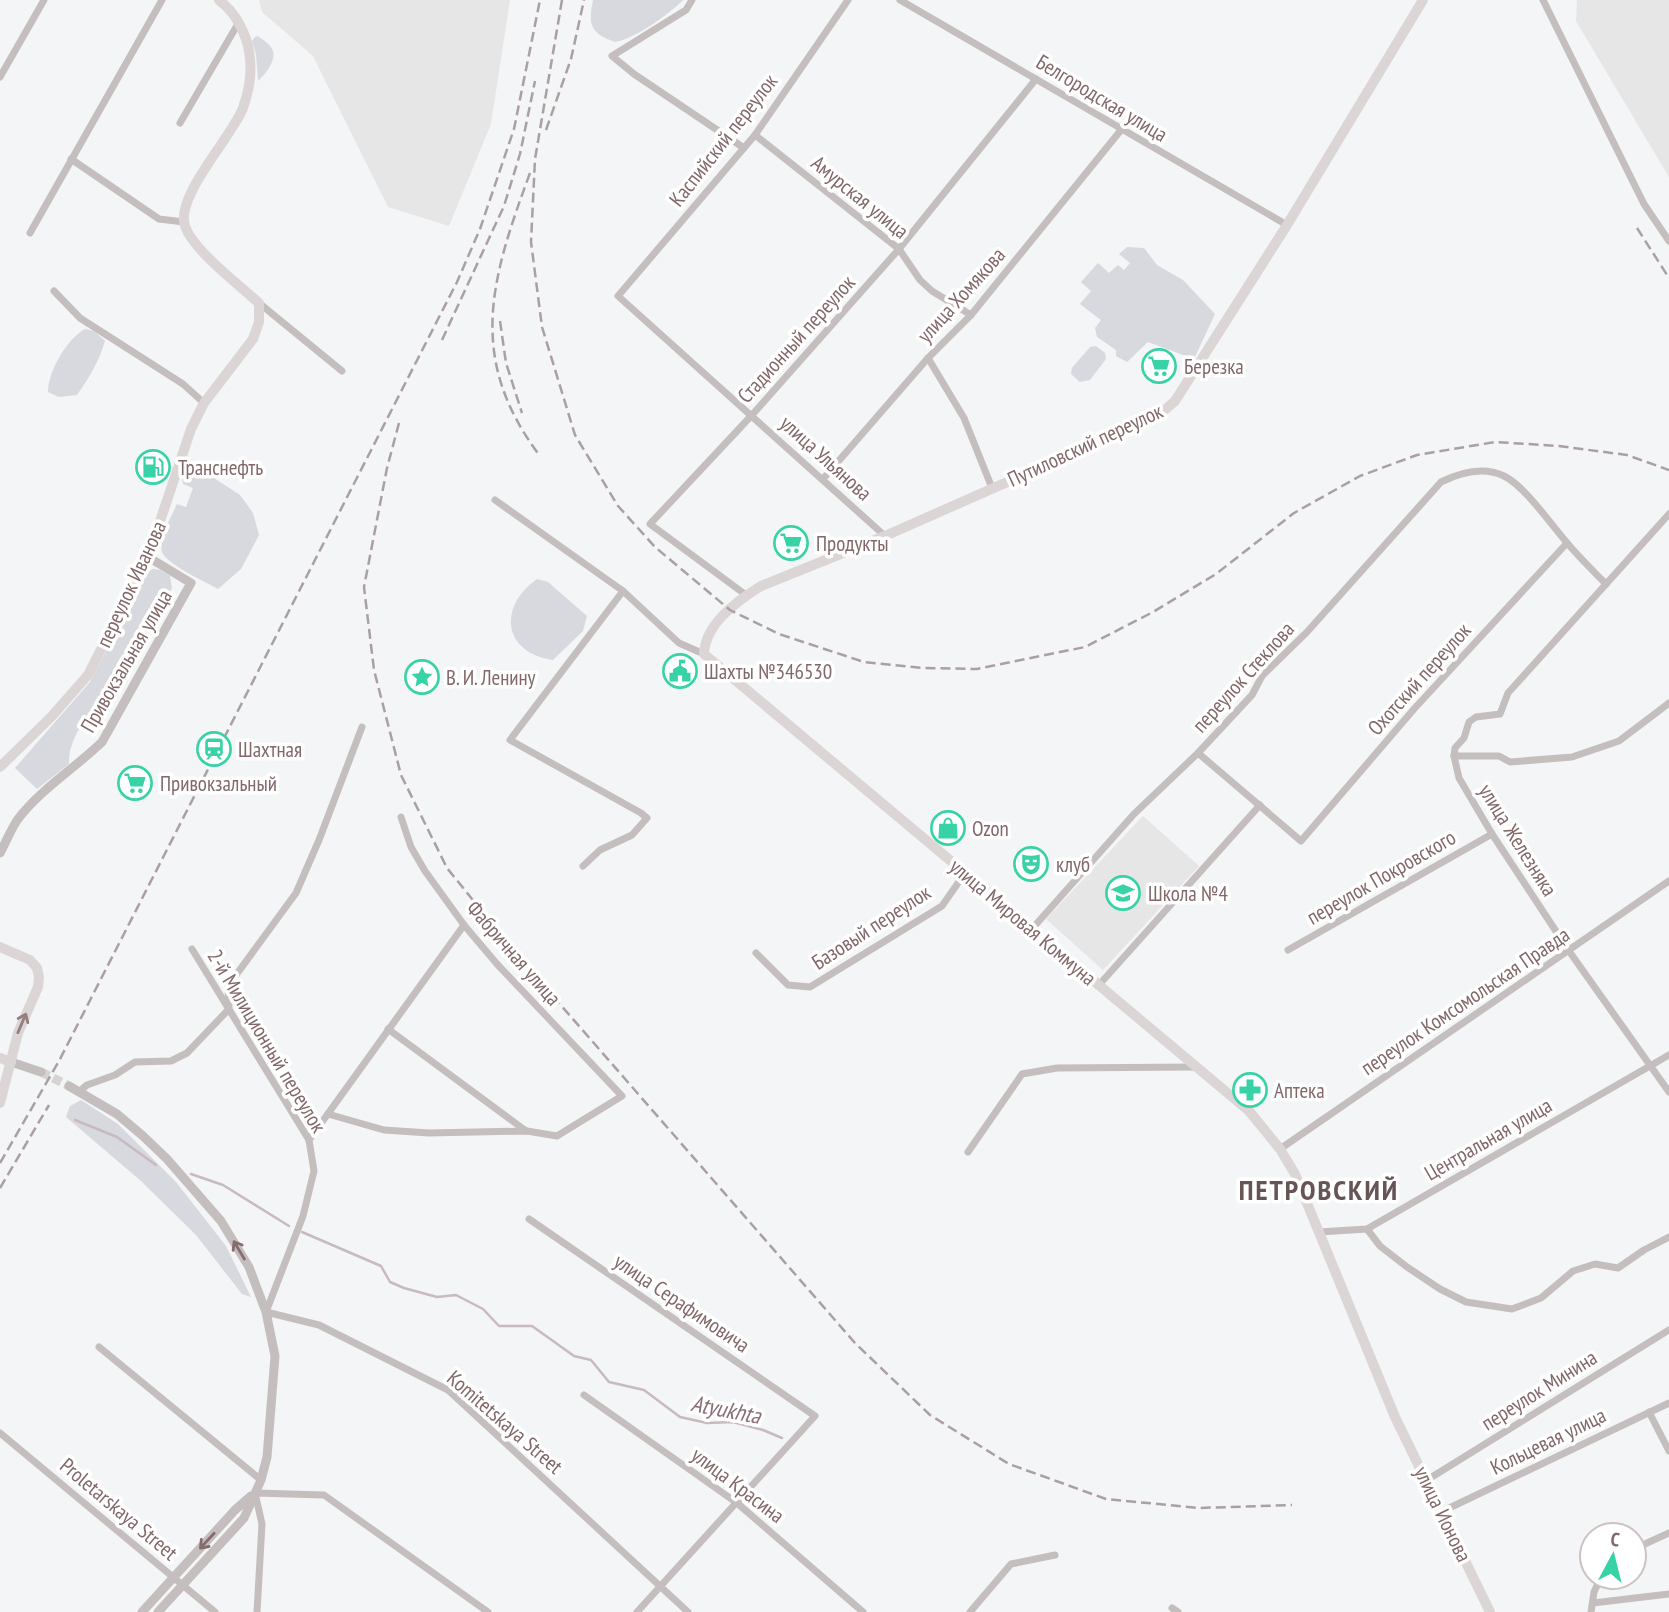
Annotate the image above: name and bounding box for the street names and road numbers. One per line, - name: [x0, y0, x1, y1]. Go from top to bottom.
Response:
- street label: Белгородская улица: [1032, 48, 1172, 148]
- street label: Каспийский переулок: [663, 68, 783, 212]
- street label: Амурская улица: [806, 150, 914, 244]
- street label: улица Хомякова: [911, 242, 1011, 348]
- street label: Стадионный переулок: [731, 269, 861, 409]
- street label: Путиловский переулок: [1003, 397, 1167, 493]
- street label: улица Ульянова: [774, 410, 878, 506]
- street label: переулок Иванова: [90, 516, 172, 652]
- street label: Привокзальная улица: [74, 585, 178, 737]
- street label: переулок Стеклова: [1186, 616, 1300, 738]
- street label: Охотский переулок: [1362, 617, 1476, 741]
- street label: улица Железняка: [1473, 779, 1563, 901]
- street label: переулок Покровского: [1302, 823, 1460, 931]
- street label: улица Мировая Коммуна: [944, 853, 1102, 991]
- street label: Базовый переулок: [807, 879, 935, 975]
- street label: Фабричная улица: [461, 895, 567, 1011]
- street label: переулок Комсомольская Правда: [1355, 921, 1575, 1081]
- street label: 2-й Милиционный переулок: [202, 944, 332, 1138]
- street label: Центральная улица: [1419, 1092, 1557, 1186]
- street label: улица Серафимовича: [609, 1248, 755, 1358]
- street label: переулок Минина: [1476, 1344, 1602, 1436]
- street label: Komitetskaya Street: [442, 1364, 569, 1480]
- street label: Кольцевая улица: [1486, 1401, 1610, 1481]
- street label: улица Красина: [686, 1441, 790, 1529]
- street label: Proletarskaya Street: [55, 1452, 183, 1566]
- street label: улица Ионова: [1408, 1462, 1478, 1566]

